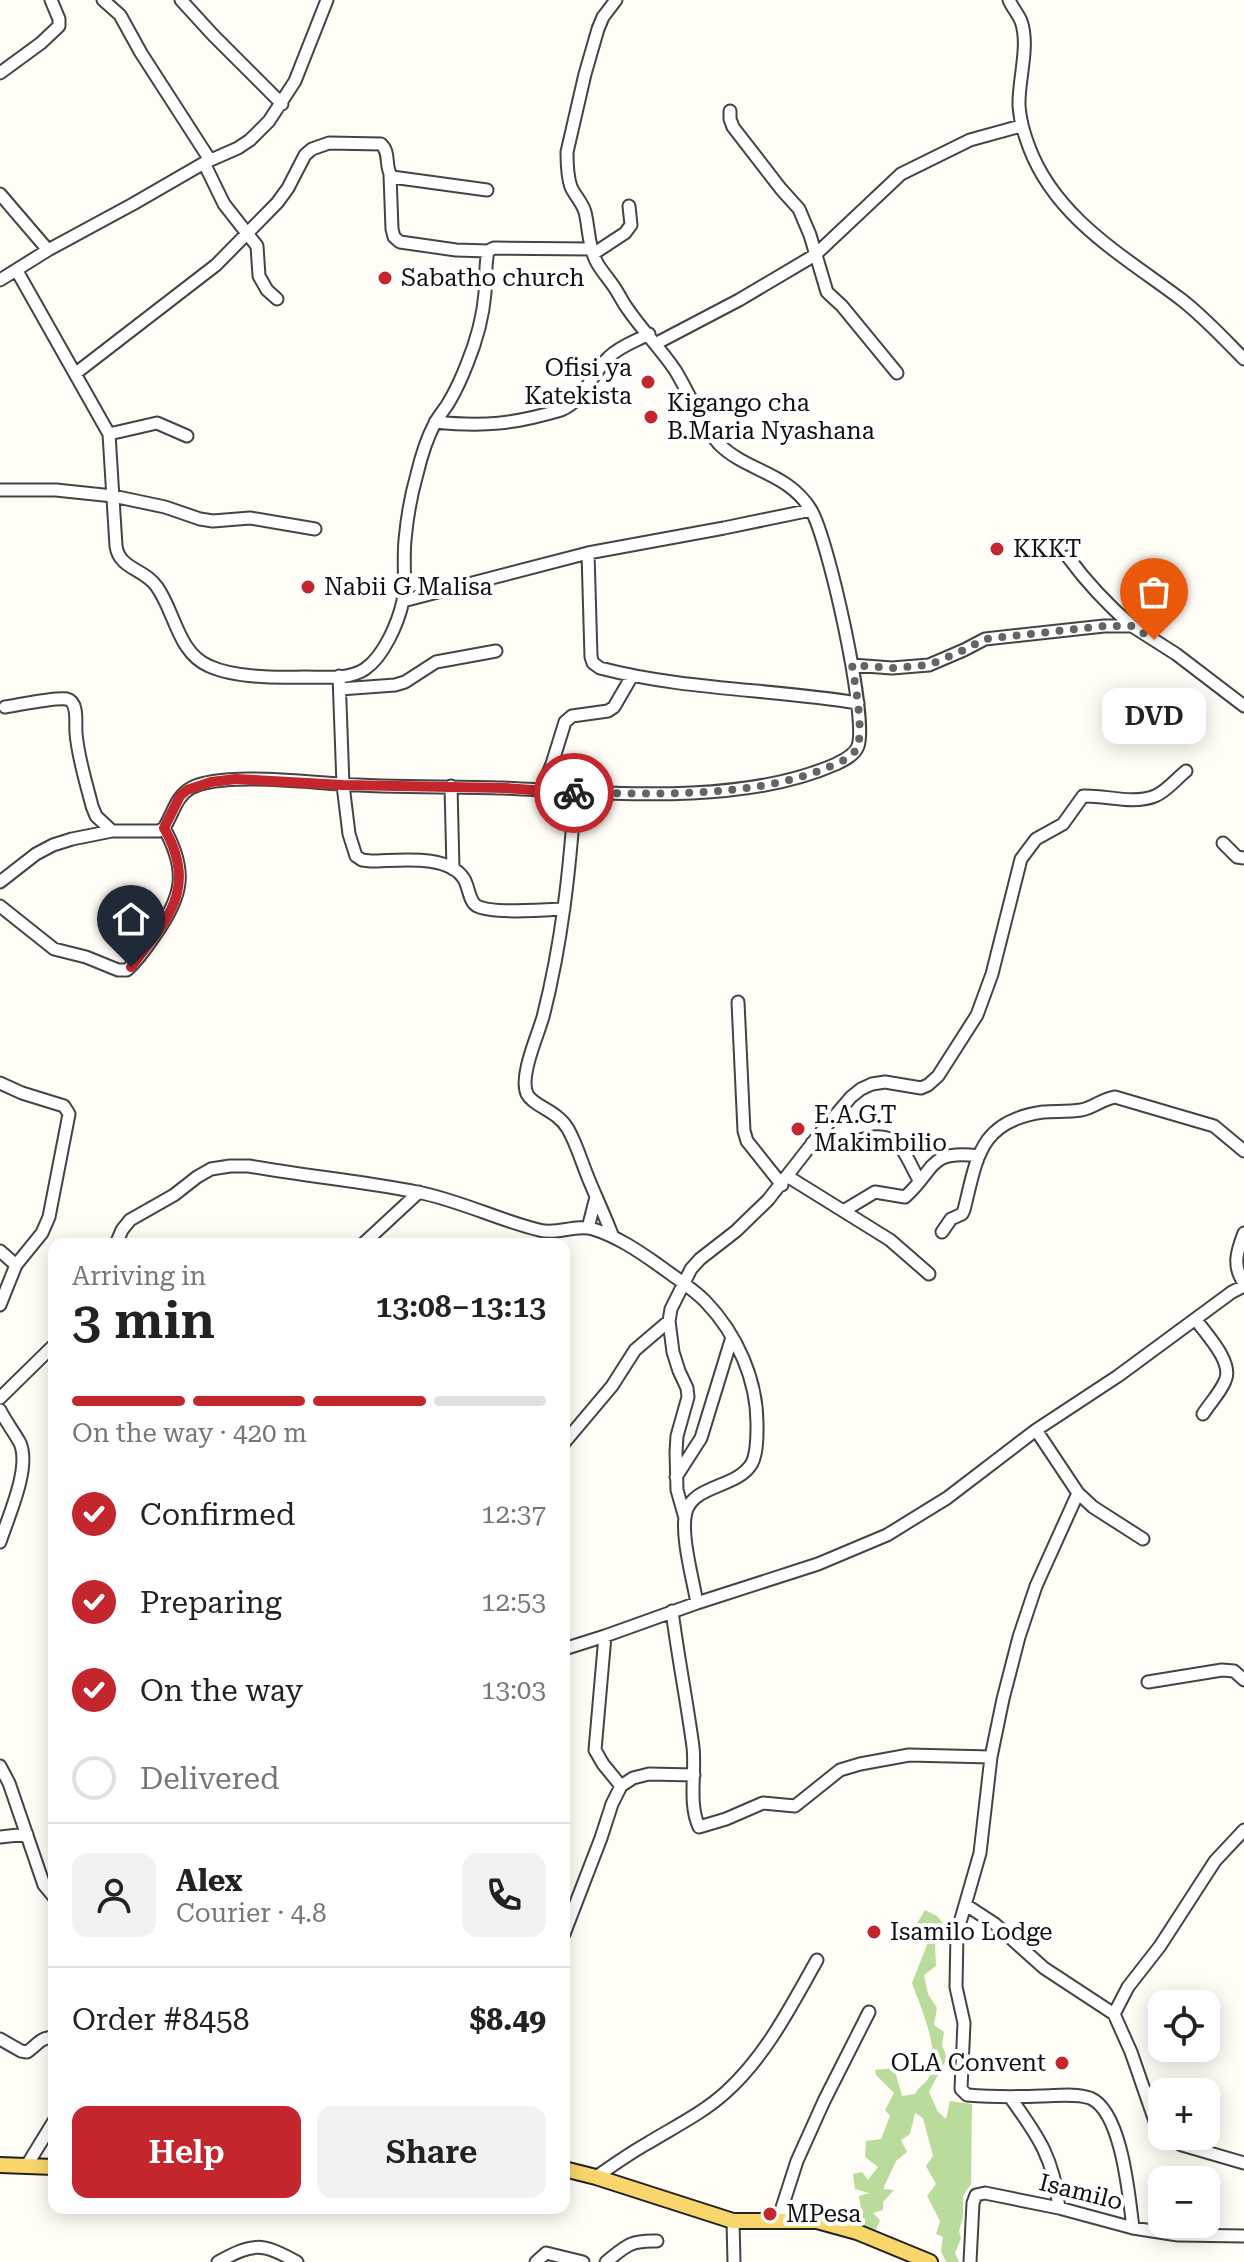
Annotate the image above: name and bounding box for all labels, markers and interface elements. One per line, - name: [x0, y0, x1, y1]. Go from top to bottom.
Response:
- place label: Sabatho church: [401, 264, 585, 292]
- marker: Sabatho church: [376, 269, 394, 287]
- place label: Ofisi ya Katekista: [524, 354, 632, 410]
- marker: Ofisi ya Katekista: [639, 373, 657, 391]
- place label: Kigango cha B.Maria Nyashana: [667, 389, 875, 445]
- marker: Kigango cha B.Maria Nyashana: [642, 408, 660, 426]
- place label: KKKT: [1013, 535, 1081, 563]
- marker: KKKT: [988, 540, 1006, 558]
- pin: [1120, 558, 1188, 640]
- icon: bag: [1132, 570, 1176, 614]
- place label: Nabii G Malisa: [324, 573, 492, 601]
- marker: Nabii G Malisa: [299, 578, 317, 596]
- callout: DVD: [1102, 688, 1206, 744]
- text: DVD: [1124, 701, 1184, 731]
- courier: [534, 753, 614, 833]
- icon: bike: [552, 771, 596, 815]
- pin: [97, 885, 165, 967]
- icon: home: [109, 897, 153, 941]
- place label: E.A.G.T Makimbilio: [814, 1101, 947, 1157]
- marker: E.A.G.T Makimbilio: [789, 1120, 807, 1138]
- text: Arriving in: [72, 1261, 206, 1291]
- text: 13:08–13:13: [376, 1289, 546, 1324]
- text: 3 min: [72, 1290, 215, 1351]
- text: On the way · 420 m: [72, 1418, 307, 1448]
- icon: check: [72, 1492, 116, 1536]
- text: Confirmed: [140, 1497, 295, 1532]
- text: 12:37: [481, 1499, 546, 1529]
- icon: check: [72, 1580, 116, 1624]
- text: Preparing: [140, 1585, 282, 1620]
- text: 12:53: [481, 1587, 546, 1617]
- icon: check: [72, 1668, 116, 1712]
- text: On the way: [140, 1673, 303, 1708]
- text: 13:03: [481, 1675, 546, 1705]
- text: Delivered: [140, 1761, 279, 1796]
- button: person: [72, 1853, 156, 1937]
- button: phone: [462, 1853, 546, 1937]
- text: Alex: [176, 1863, 243, 1898]
- text: Courier · 4.8: [176, 1898, 326, 1928]
- place label: Isamilo Lodge: [890, 1918, 1052, 1946]
- marker: Isamilo Lodge: [865, 1923, 883, 1941]
- map controls: [1148, 1990, 1220, 2238]
- button: locate: [1148, 1990, 1220, 2062]
- text: Order #8458: [72, 2002, 250, 2037]
- text: $8.49: [469, 2002, 546, 2037]
- place label: OLA Convent: [891, 2049, 1046, 2077]
- marker: OLA Convent: [1053, 2054, 1071, 2072]
- button: +: [1148, 2078, 1220, 2150]
- button: Help: [72, 2106, 301, 2198]
- button: Share: [317, 2106, 546, 2198]
- button: −: [1148, 2166, 1220, 2238]
- street label: Isamilo: [1036, 2168, 1126, 2216]
- place label: MPesa: [786, 2200, 861, 2228]
- marker: MPesa: [761, 2205, 779, 2223]

